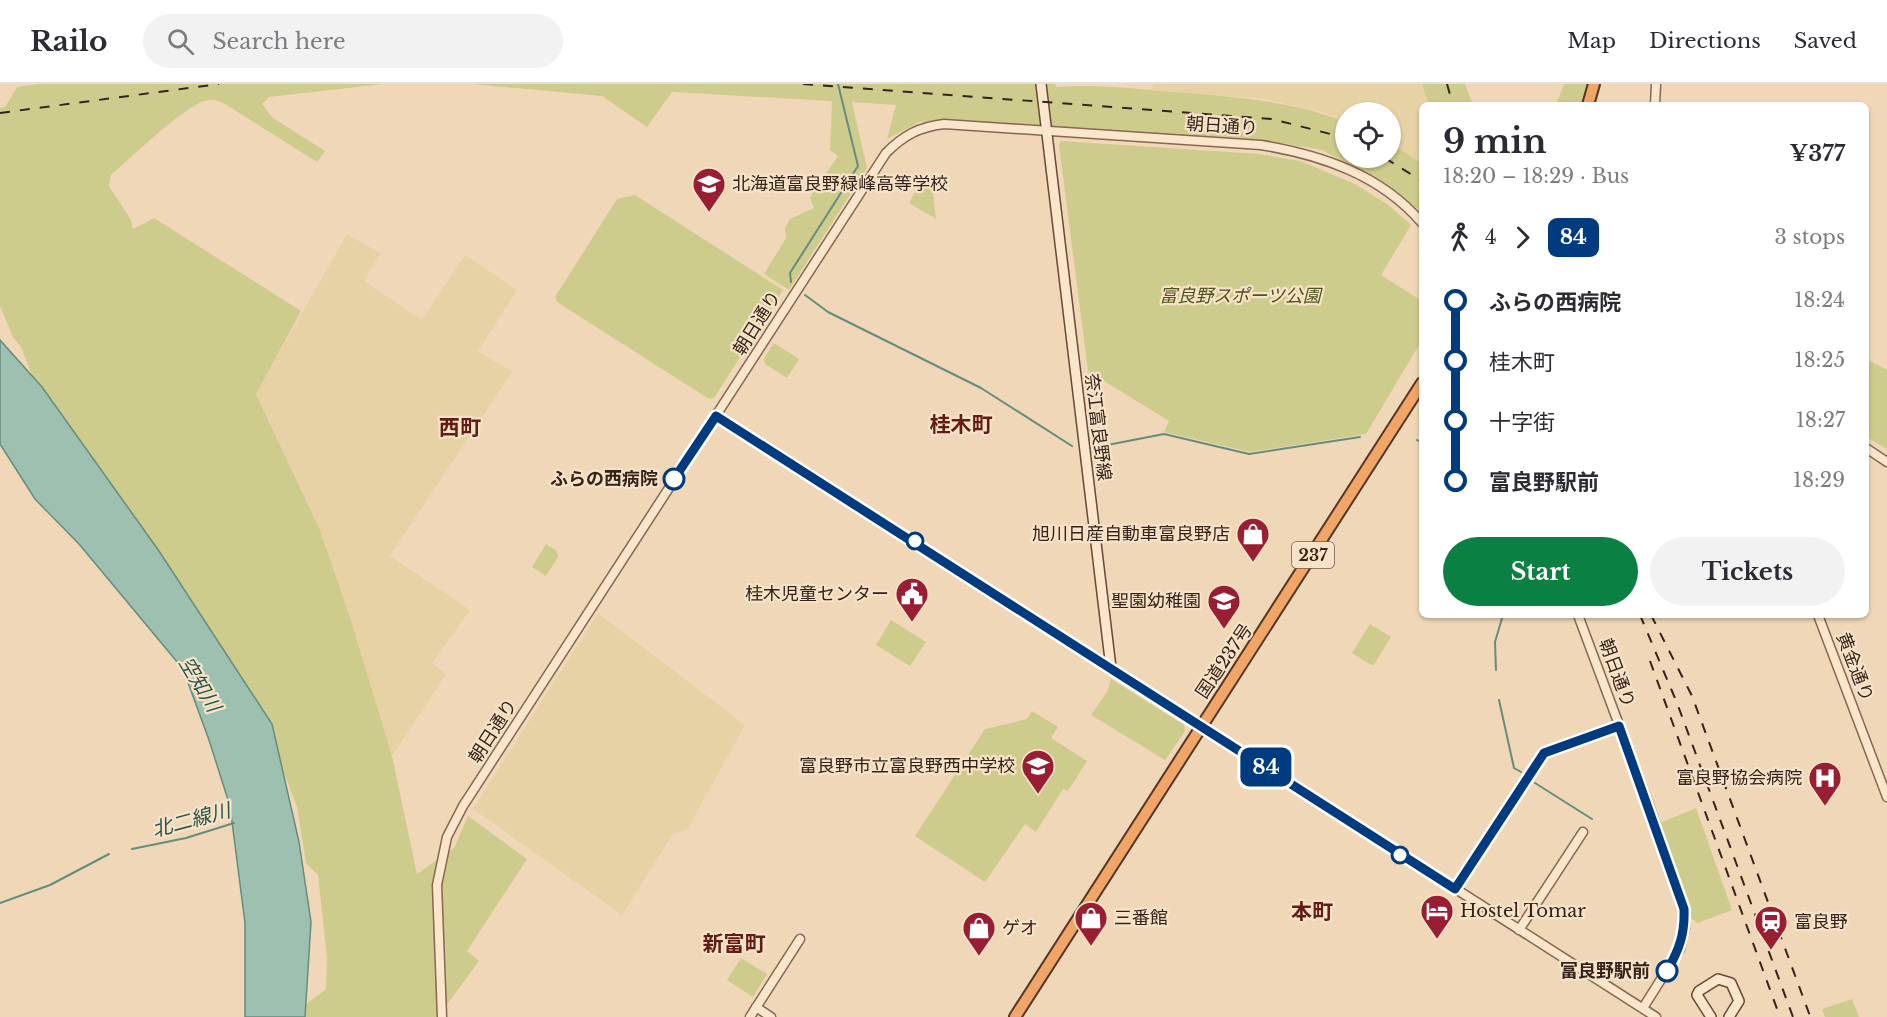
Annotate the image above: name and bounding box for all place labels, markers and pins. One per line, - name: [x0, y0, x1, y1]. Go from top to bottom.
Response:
- school or university icon: 北海道富良野緑峰高等学校: [691, 166, 727, 213]
- place label: 北海道富良野緑峰高等学校: [732, 173, 948, 195]
- place label: ふらの西病院: [550, 468, 658, 490]
- marker: ふらの西病院: [663, 468, 685, 490]
- shop icon: 旭川日産自動車富良野店: [1235, 516, 1271, 563]
- place label: 旭川日産自動車富良野店: [1032, 523, 1230, 545]
- unlabelled marker: [906, 532, 924, 550]
- public building icon: 桂木児童センター: [894, 576, 930, 623]
- place label: 桂木児童センター: [745, 583, 889, 605]
- school or university icon: 聖園幼稚園: [1206, 583, 1242, 630]
- place label: 聖園幼稚園: [1111, 590, 1201, 612]
- school or university icon: 富良野市立富良野西中学校: [1020, 748, 1056, 795]
- place label: 富良野市立富良野西中学校: [799, 755, 1015, 777]
- hospital icon: 富良野協会病院: [1807, 760, 1843, 807]
- place label: 富良野協会病院: [1676, 767, 1802, 789]
- unlabelled marker: [1391, 846, 1409, 864]
- hotel icon: Hostel Tomar: [1419, 893, 1455, 940]
- shop icon: 三番館: [1073, 900, 1109, 947]
- place label: Hostel Tomar: [1460, 900, 1586, 922]
- station icon: 富良野: [1753, 904, 1789, 951]
- place label: 三番館: [1114, 907, 1168, 929]
- shop icon: ゲオ: [961, 910, 997, 957]
- place label: 富良野: [1794, 911, 1848, 933]
- place label: ゲオ: [1002, 917, 1038, 939]
- place label: 富良野駅前: [1560, 960, 1650, 982]
- marker: 富良野駅前: [1656, 960, 1678, 982]

